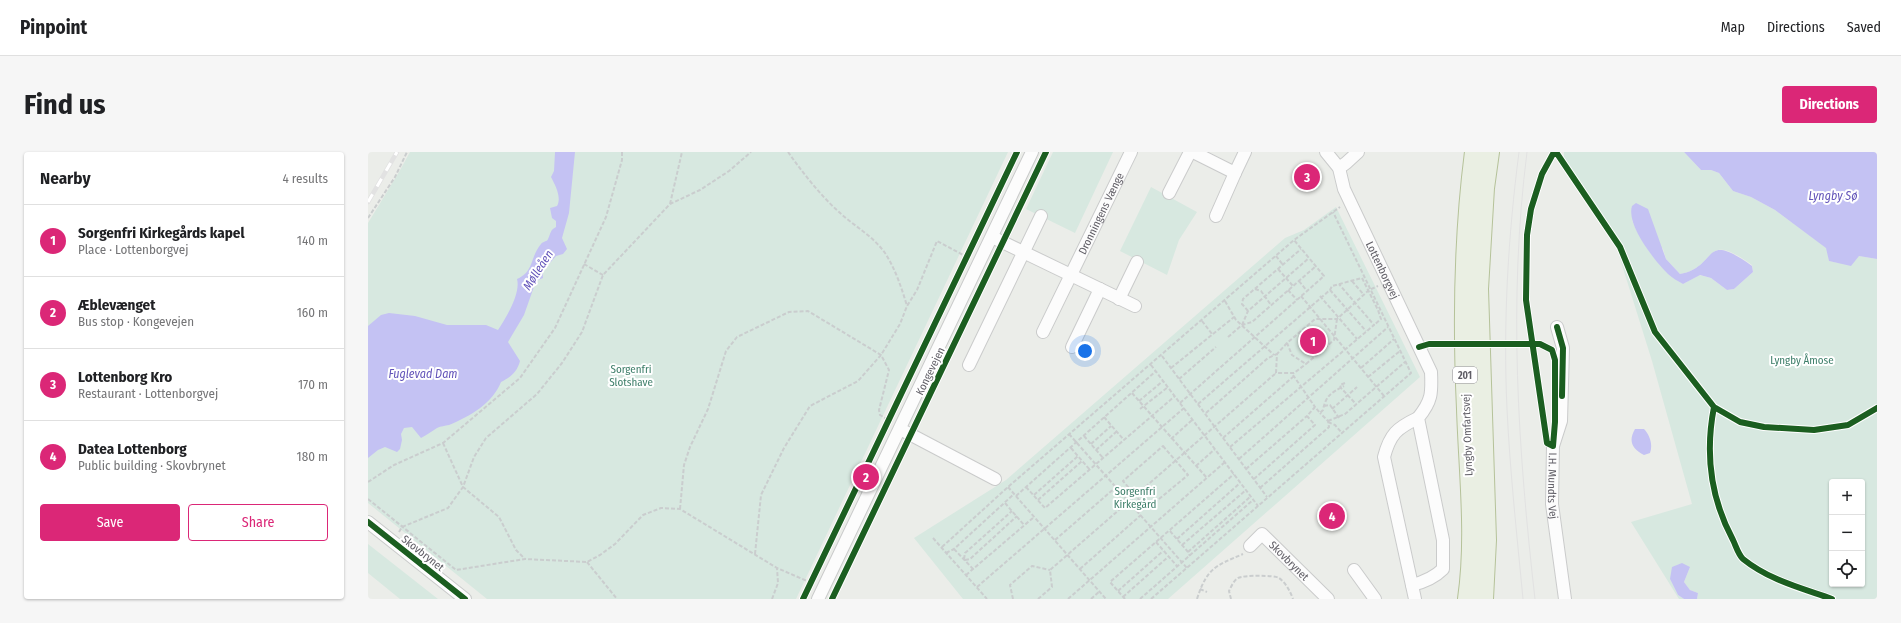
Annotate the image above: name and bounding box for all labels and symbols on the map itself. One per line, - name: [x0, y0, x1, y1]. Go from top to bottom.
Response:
- pin: 3: [1294, 162, 1320, 192]
- street label: Dronningens Vænge: [1076, 171, 1127, 257]
- water label: Lyngby Sø: [1809, 189, 1857, 203]
- street label: Lottenborgvej: [1363, 239, 1401, 301]
- water label: Mølleåen: [520, 247, 556, 293]
- pin: 1: [1300, 326, 1326, 356]
- your location: [1075, 341, 1095, 361]
- street label: Kongevejen: [913, 345, 948, 397]
- park label: Lyngby Åmose: [1770, 353, 1834, 367]
- park label: Sorgenfri Slotshave: [609, 363, 653, 389]
- water label: Fuglevad Dam: [388, 367, 458, 381]
- road number: 201: [1453, 367, 1477, 383]
- street label: Lyngby Omfartsvej: [1460, 393, 1475, 476]
- street label: I.H. Mundts Vej: [1545, 452, 1560, 520]
- pin: 2: [853, 462, 879, 492]
- park label: Sorgenfri Kirkegård: [1114, 485, 1156, 511]
- pin: 4: [1319, 501, 1345, 531]
- street label: Skovbrynet: [399, 533, 447, 574]
- street label: Skovbrynet: [1266, 539, 1312, 584]

